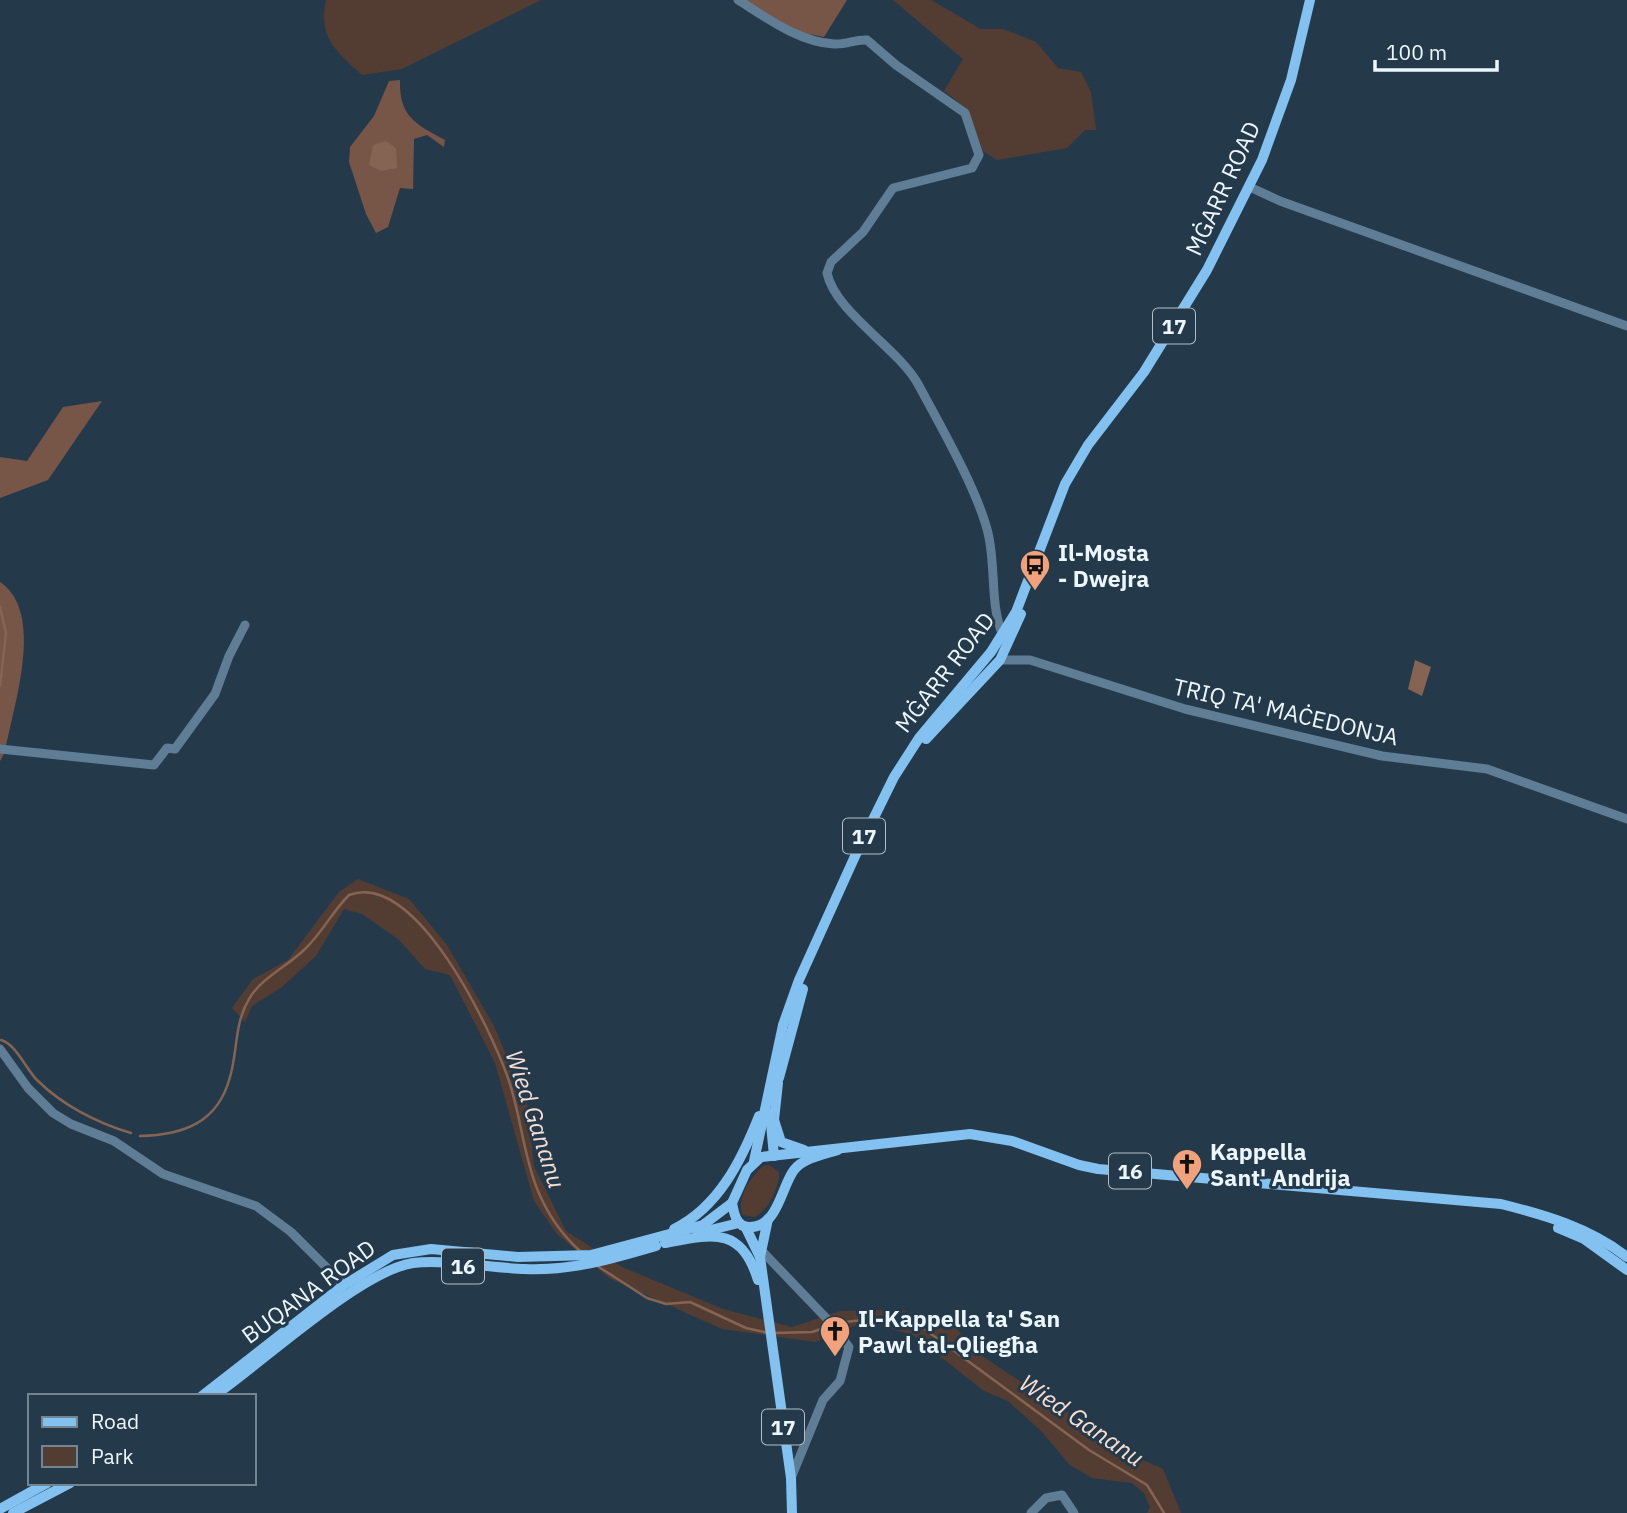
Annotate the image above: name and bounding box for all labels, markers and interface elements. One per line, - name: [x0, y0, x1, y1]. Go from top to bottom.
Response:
- scale bar: [1375, 28, 1498, 72]
- text: 100 m: [1386, 38, 1447, 66]
- street label: MĠARR ROAD: [1178, 116, 1266, 260]
- road number: 17: [1153, 308, 1195, 344]
- place label: Il-Mosta - Dwejra: [1058, 537, 1149, 593]
- bus stop icon: Il-Mosta - Dwejra: [1018, 548, 1052, 592]
- street label: MĠARR ROAD: [888, 606, 1000, 738]
- street label: TRIQ TA' MAĊEDONJA: [1171, 671, 1402, 752]
- road number: 17: [843, 818, 885, 854]
- water label: Wied Gananu: [499, 1046, 573, 1192]
- place label: Kappella Sant' Andrija: [1210, 1136, 1351, 1192]
- church icon: Kappella Sant' Andrija: [1170, 1147, 1204, 1191]
- road number: 16: [1109, 1154, 1151, 1188]
- street label: BUQANA ROAD: [235, 1232, 381, 1350]
- road number: 16: [442, 1248, 484, 1284]
- place label: Il-Kappella ta' San Pawl tal-Qliegħa: [858, 1303, 1060, 1359]
- church icon: Il-Kappella ta' San Pawl tal-Qliegħa: [818, 1314, 852, 1358]
- water label: Wied Gananu: [1014, 1367, 1150, 1473]
- legend: [28, 1394, 256, 1485]
- text: Road: [91, 1407, 139, 1435]
- road number: 17: [762, 1410, 804, 1444]
- text: Park: [91, 1442, 134, 1470]

